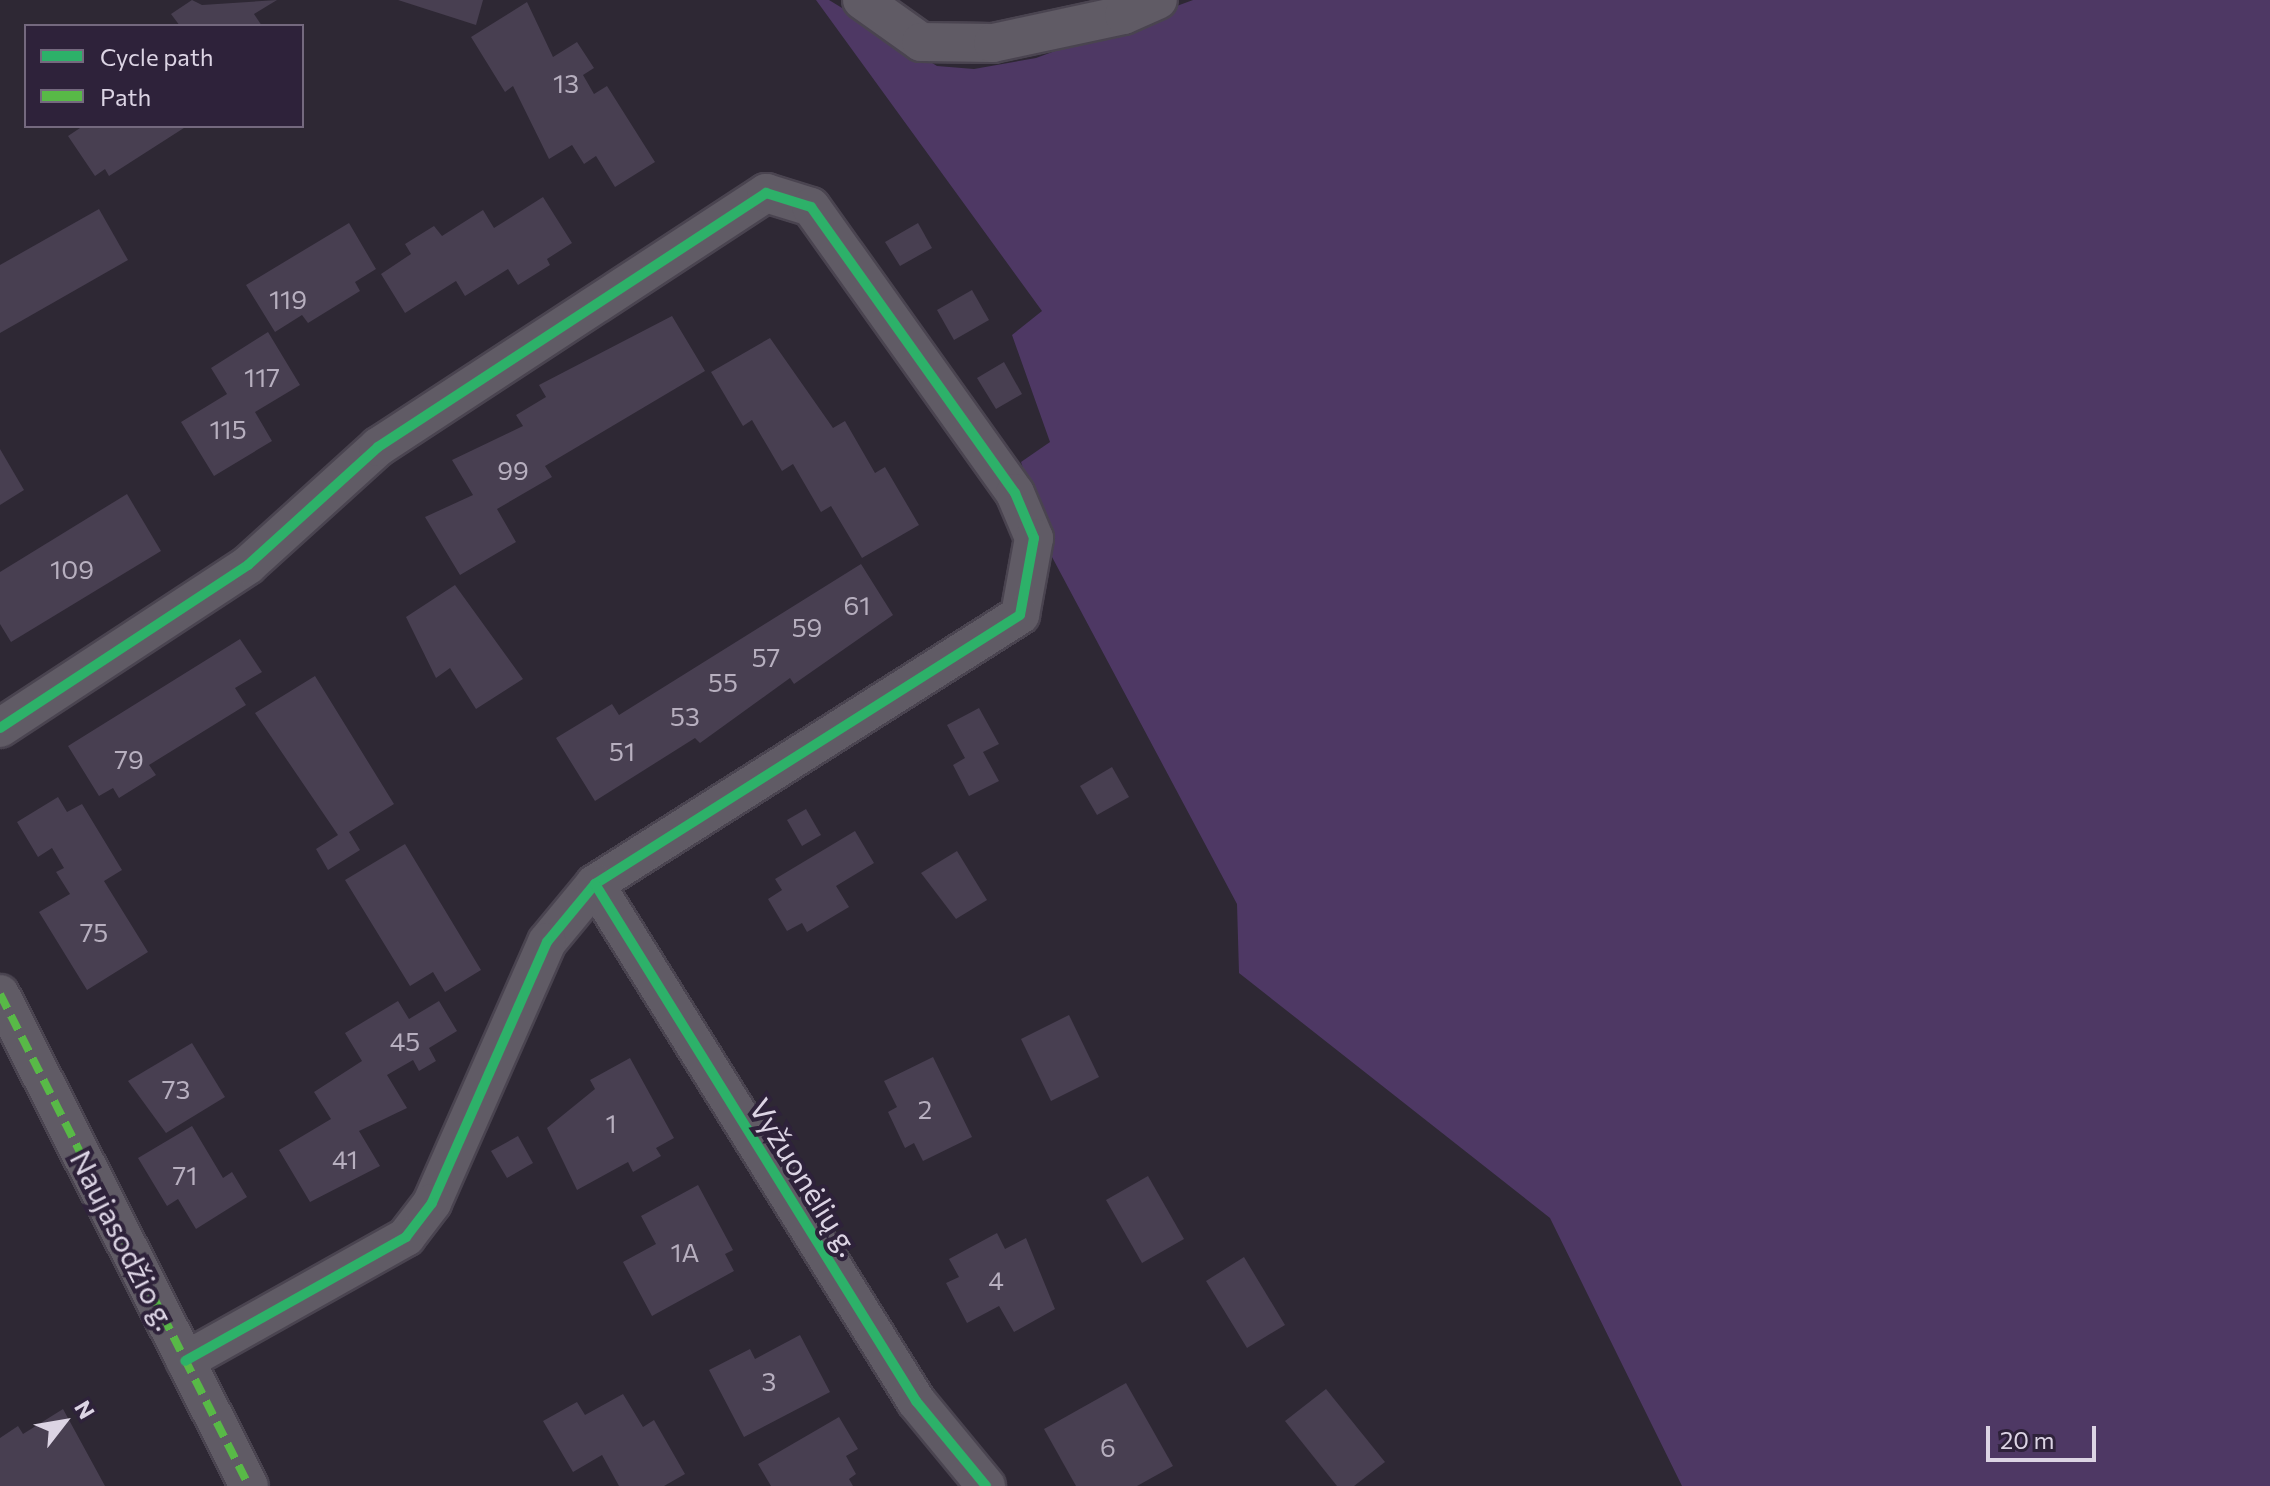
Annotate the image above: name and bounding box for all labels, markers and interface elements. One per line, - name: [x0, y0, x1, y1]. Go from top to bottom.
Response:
- legend: [24, 24, 304, 128]
- text: Cycle path: [100, 42, 214, 71]
- house number: 13: [553, 67, 579, 99]
- text: Path: [100, 82, 151, 111]
- house number: 119: [269, 283, 307, 315]
- house number: 117: [244, 361, 280, 393]
- house number: 115: [209, 413, 247, 445]
- house number: 99: [497, 454, 529, 486]
- house number: 109: [50, 553, 94, 585]
- house number: 61: [844, 589, 870, 621]
- house number: 59: [792, 611, 822, 643]
- house number: 57: [752, 641, 780, 673]
- house number: 55: [708, 666, 738, 698]
- house number: 53: [670, 700, 700, 732]
- house number: 51: [609, 735, 635, 767]
- house number: 79: [114, 743, 144, 775]
- house number: 75: [80, 916, 108, 948]
- house number: 45: [390, 1025, 420, 1057]
- house number: 73: [162, 1073, 190, 1105]
- street label: Vyžuonėlių g.: [742, 1092, 868, 1262]
- house number: 2: [918, 1093, 932, 1125]
- house number: 1: [605, 1107, 617, 1139]
- house number: 41: [332, 1143, 358, 1175]
- street label: Naujasodžio g.: [63, 1144, 185, 1336]
- house number: 71: [173, 1159, 197, 1191]
- house number: 1A: [670, 1236, 700, 1268]
- house number: 4: [988, 1264, 1004, 1296]
- house number: 3: [762, 1365, 776, 1397]
- north arrow: [24, 1382, 104, 1462]
- text: N: [69, 1395, 101, 1423]
- scale bar: [1990, 1410, 2100, 1460]
- text: 20 m: [2000, 1425, 2054, 1454]
- house number: 6: [1100, 1431, 1116, 1463]

